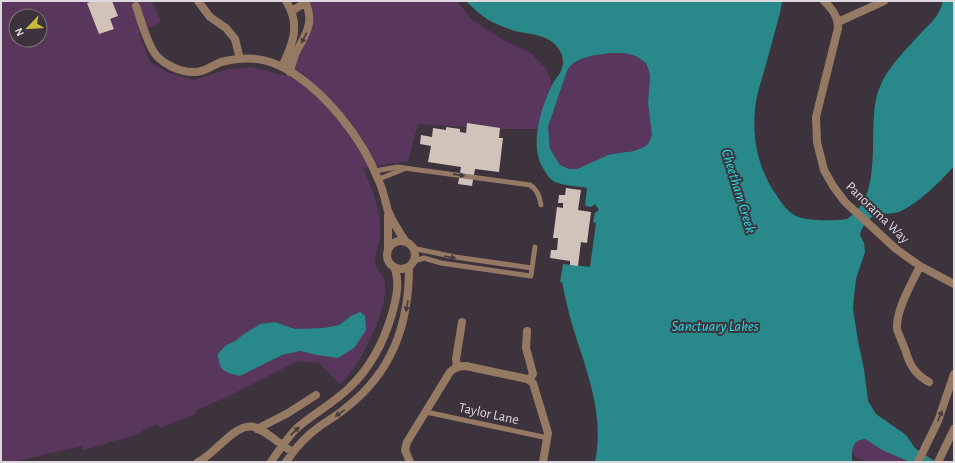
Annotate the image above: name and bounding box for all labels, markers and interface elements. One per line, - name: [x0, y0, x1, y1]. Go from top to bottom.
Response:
- north arrow: [8, 8, 48, 48]
- text: N: [13, 26, 26, 38]
- one-way arrow: [301, 32, 307, 43]
- water label: Cheetham Creek: [719, 147, 759, 235]
- one-way arrow: [453, 172, 465, 178]
- street label: Panorama Way: [843, 179, 912, 246]
- one-way arrow: [444, 254, 456, 260]
- one-way arrow: [403, 300, 409, 312]
- water label: Sanctuary Lakes: [672, 319, 759, 334]
- street label: Taylor Lane: [457, 401, 520, 427]
- one-way arrow: [334, 409, 345, 417]
- one-way arrow: [937, 410, 943, 422]
- one-way arrow: [290, 426, 300, 436]

